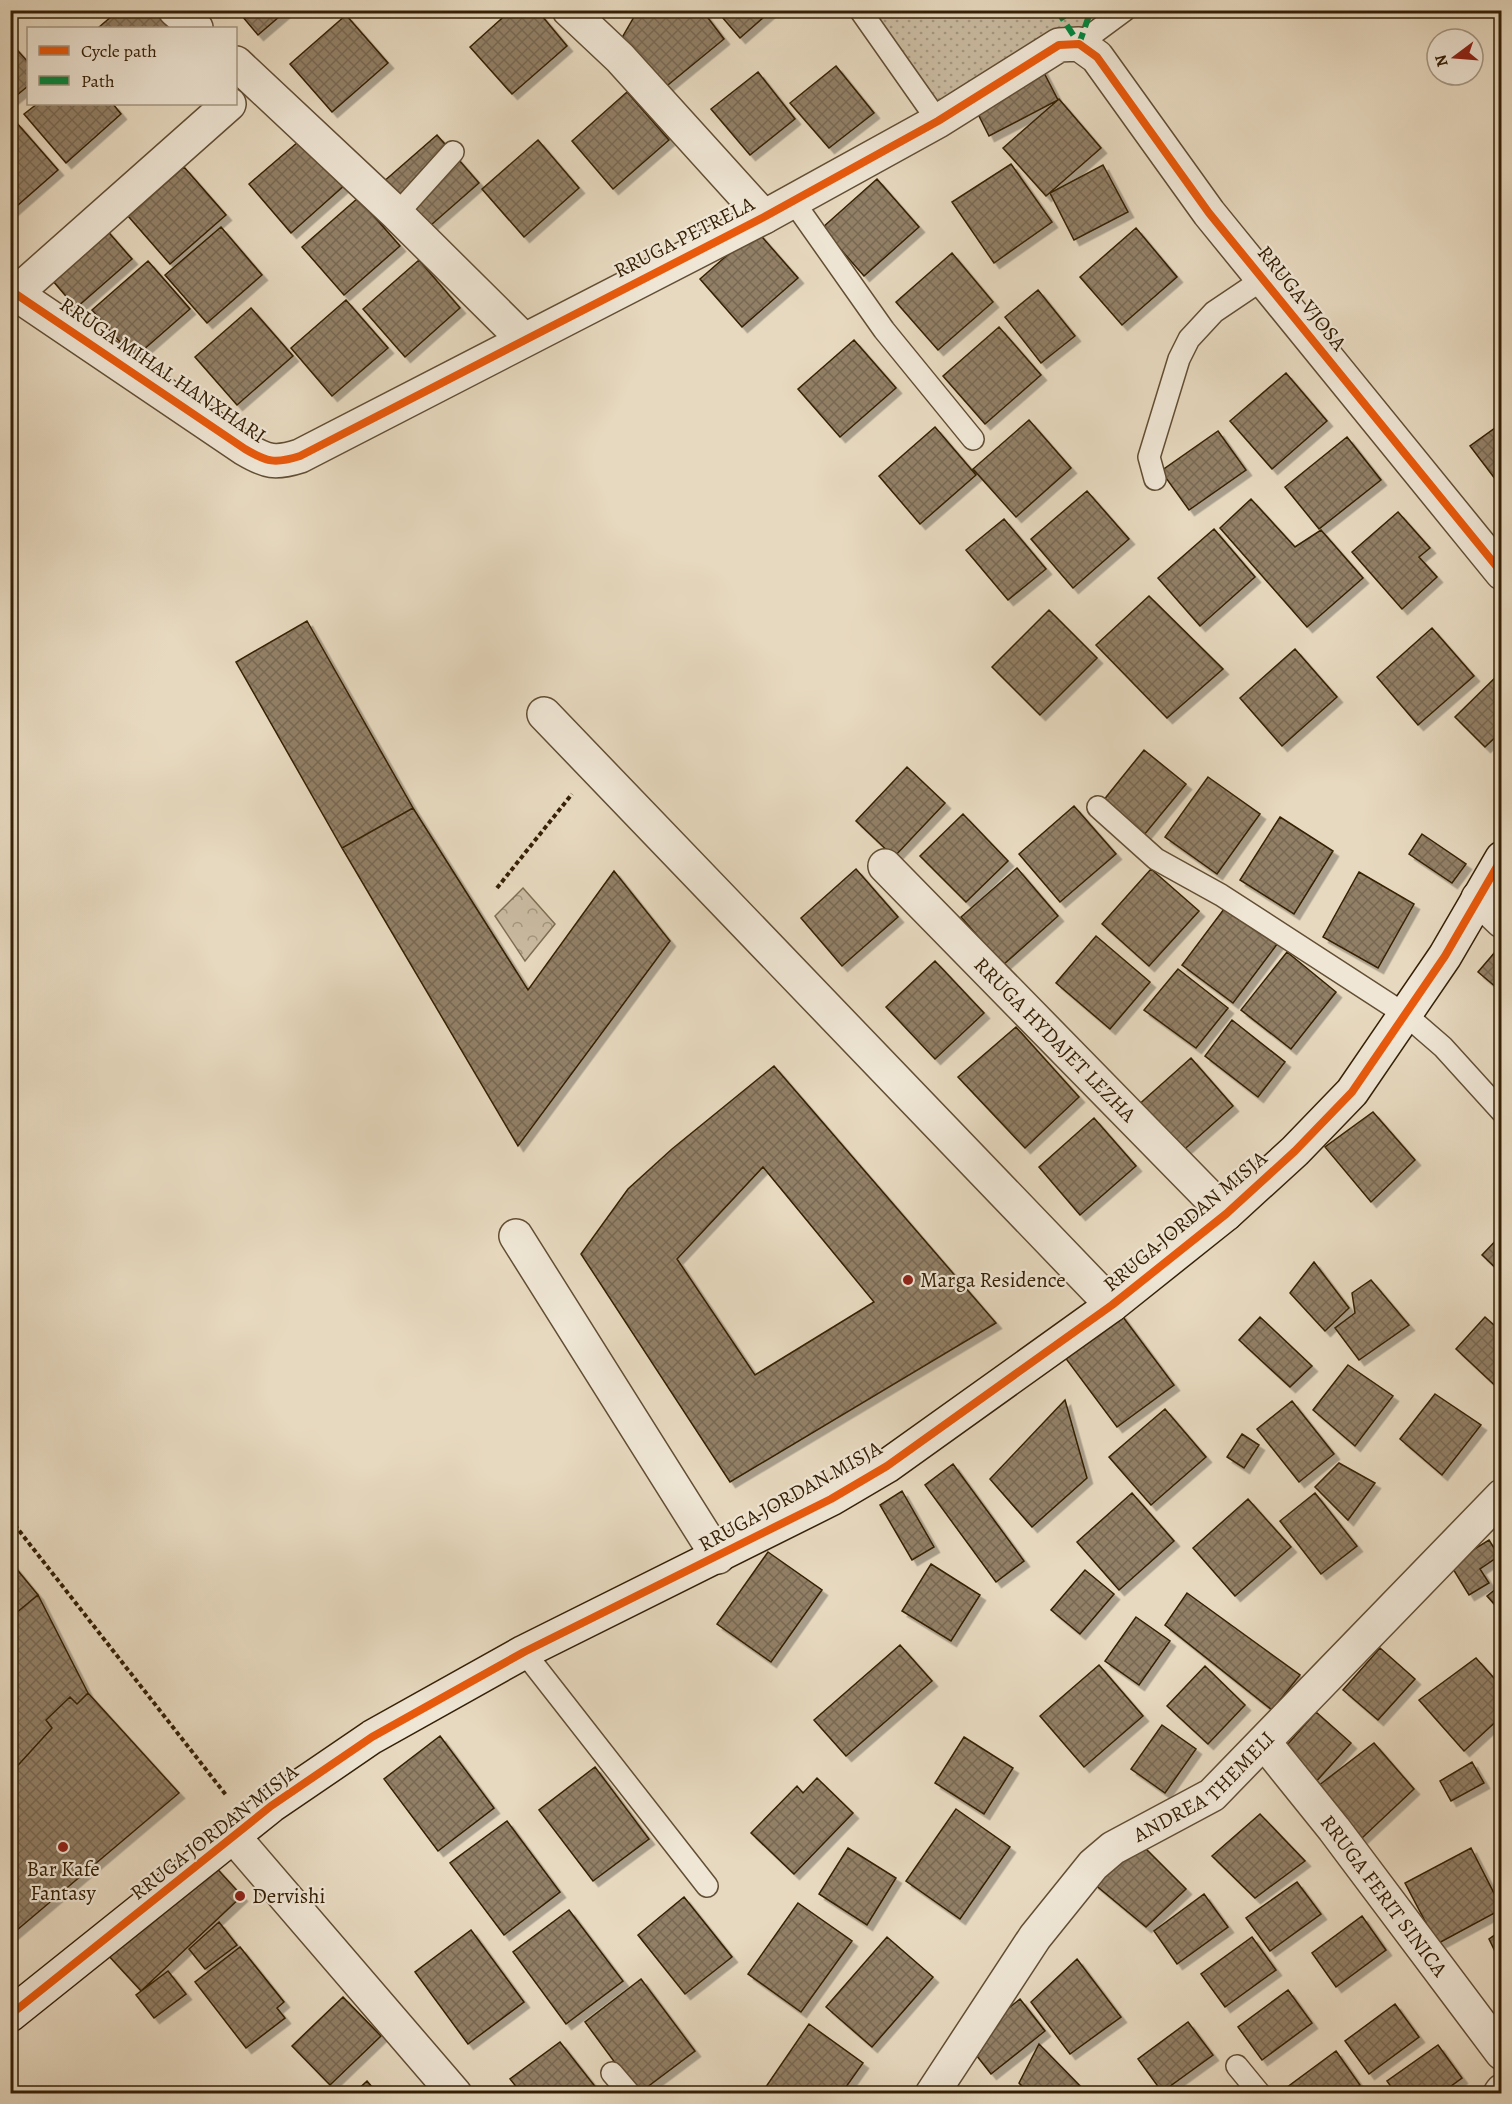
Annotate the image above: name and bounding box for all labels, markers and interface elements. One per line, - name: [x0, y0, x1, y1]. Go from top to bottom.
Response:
- legend: [27, 27, 237, 105]
- north arrow: [1425, 27, 1485, 87]
- text: Cycle path: [81, 39, 157, 63]
- text: N: [1429, 52, 1454, 69]
- text: Path: [81, 69, 115, 93]
- street label: RRUGA PETRELA: [609, 189, 760, 284]
- street label: RRUGA VJOSA: [1251, 240, 1353, 357]
- street label: RRUGA MIHAL HANXHARI: [54, 290, 272, 450]
- street label: RRUGA HYDAJET LEZHA: [968, 951, 1143, 1129]
- street label: RRUGA JORDAN MISJA: [1097, 1144, 1273, 1298]
- place label: Marga Residence: [920, 1266, 1066, 1294]
- marker: Marga Residence: [901, 1273, 915, 1287]
- street label: RRUGA JORDAN MISJA: [693, 1434, 887, 1558]
- street label: ANDREA THEMELI: [1127, 1725, 1281, 1849]
- street label: RRUGA JORDAN MISJA: [124, 1757, 304, 1906]
- street label: RRUGA FERIT SINICA: [1314, 1809, 1454, 1983]
- marker: Bar Kafe Fantasy: [56, 1840, 70, 1854]
- place label: Bar Kafe Fantasy: [26, 1855, 100, 1907]
- place label: Dervishi: [252, 1882, 325, 1910]
- marker: Dervishi: [233, 1889, 247, 1903]

